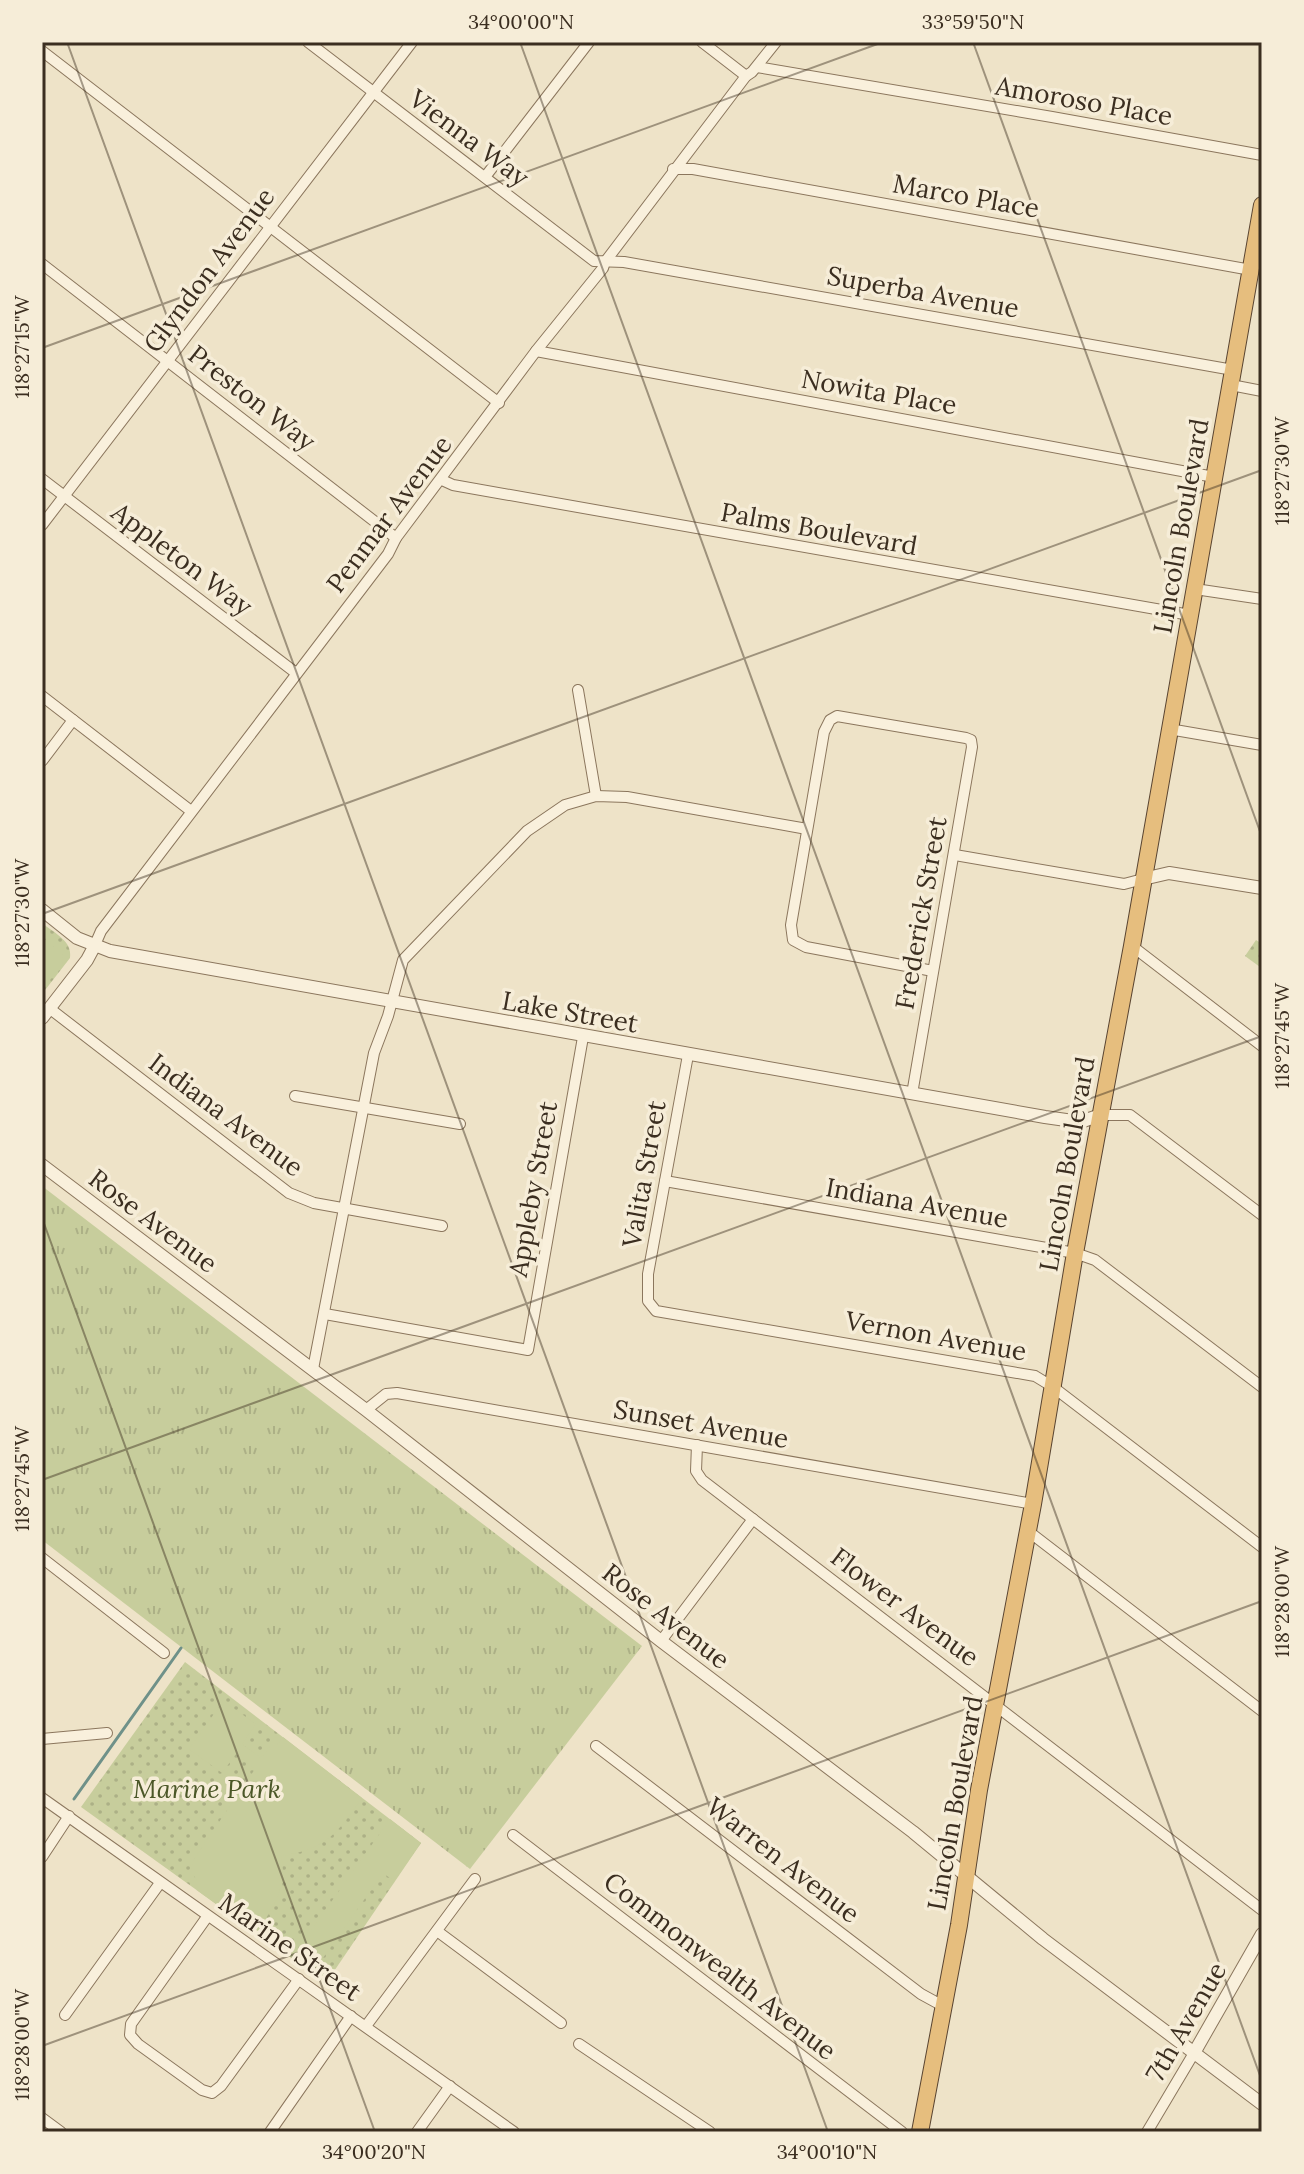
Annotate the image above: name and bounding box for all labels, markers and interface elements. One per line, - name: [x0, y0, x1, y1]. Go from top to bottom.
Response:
- text: 34°00'00"N: [468, 9, 574, 34]
- text: 33°59'50"N: [922, 9, 1024, 34]
- street label: Amoroso Place: [992, 69, 1175, 132]
- street label: Vienna Way: [402, 81, 536, 194]
- street label: Marco Place: [890, 166, 1042, 225]
- street label: Glyndon Avenue: [136, 181, 281, 359]
- street label: Superba Avenue: [824, 258, 1022, 325]
- text: 118°27'15"W: [9, 294, 34, 399]
- street label: Preston Way: [182, 338, 323, 458]
- street label: Nowita Place: [799, 362, 959, 421]
- street label: Lincoln Boulevard: [1145, 416, 1216, 636]
- text: 118°27'30"W: [1269, 416, 1294, 525]
- street label: Penmar Avenue: [319, 429, 458, 599]
- street label: Appleton Way: [105, 494, 260, 622]
- street label: Palms Boulevard: [718, 495, 920, 562]
- street label: Frederick Street: [887, 814, 954, 1012]
- text: 118°27'30"W: [9, 858, 34, 967]
- text: 118°27'45"W: [1269, 982, 1294, 1089]
- street label: Lake Street: [500, 983, 641, 1040]
- street label: Indiana Avenue: [143, 1046, 310, 1183]
- street label: Lincoln Boulevard: [1031, 1054, 1102, 1274]
- street label: Valita Street: [614, 1098, 673, 1251]
- street label: Appleby Street: [501, 1099, 564, 1280]
- street label: Rose Avenue: [82, 1162, 224, 1280]
- street label: Indiana Avenue: [823, 1170, 1011, 1235]
- street label: Vernon Avenue: [842, 1303, 1029, 1368]
- street label: Sunset Avenue: [611, 1392, 791, 1455]
- text: 118°27'45"W: [9, 1425, 34, 1532]
- street label: Flower Avenue: [825, 1540, 986, 1673]
- text: 118°28'00"W: [1269, 1545, 1294, 1658]
- street label: Rose Avenue: [596, 1556, 737, 1676]
- street label: Lincoln Boulevard: [919, 1693, 990, 1913]
- park label: Marine Park: [133, 1772, 281, 1805]
- street label: Warren Avenue: [700, 1789, 867, 1930]
- street label: Commonwealth Avenue: [597, 1865, 843, 2067]
- street label: Marine Street: [213, 1885, 368, 2008]
- street label: 7th Avenue: [1138, 1956, 1233, 2087]
- text: 118°28'00"W: [9, 1988, 34, 2101]
- text: 34°00'20"N: [322, 2139, 426, 2164]
- text: 34°00'10"N: [777, 2139, 877, 2164]

